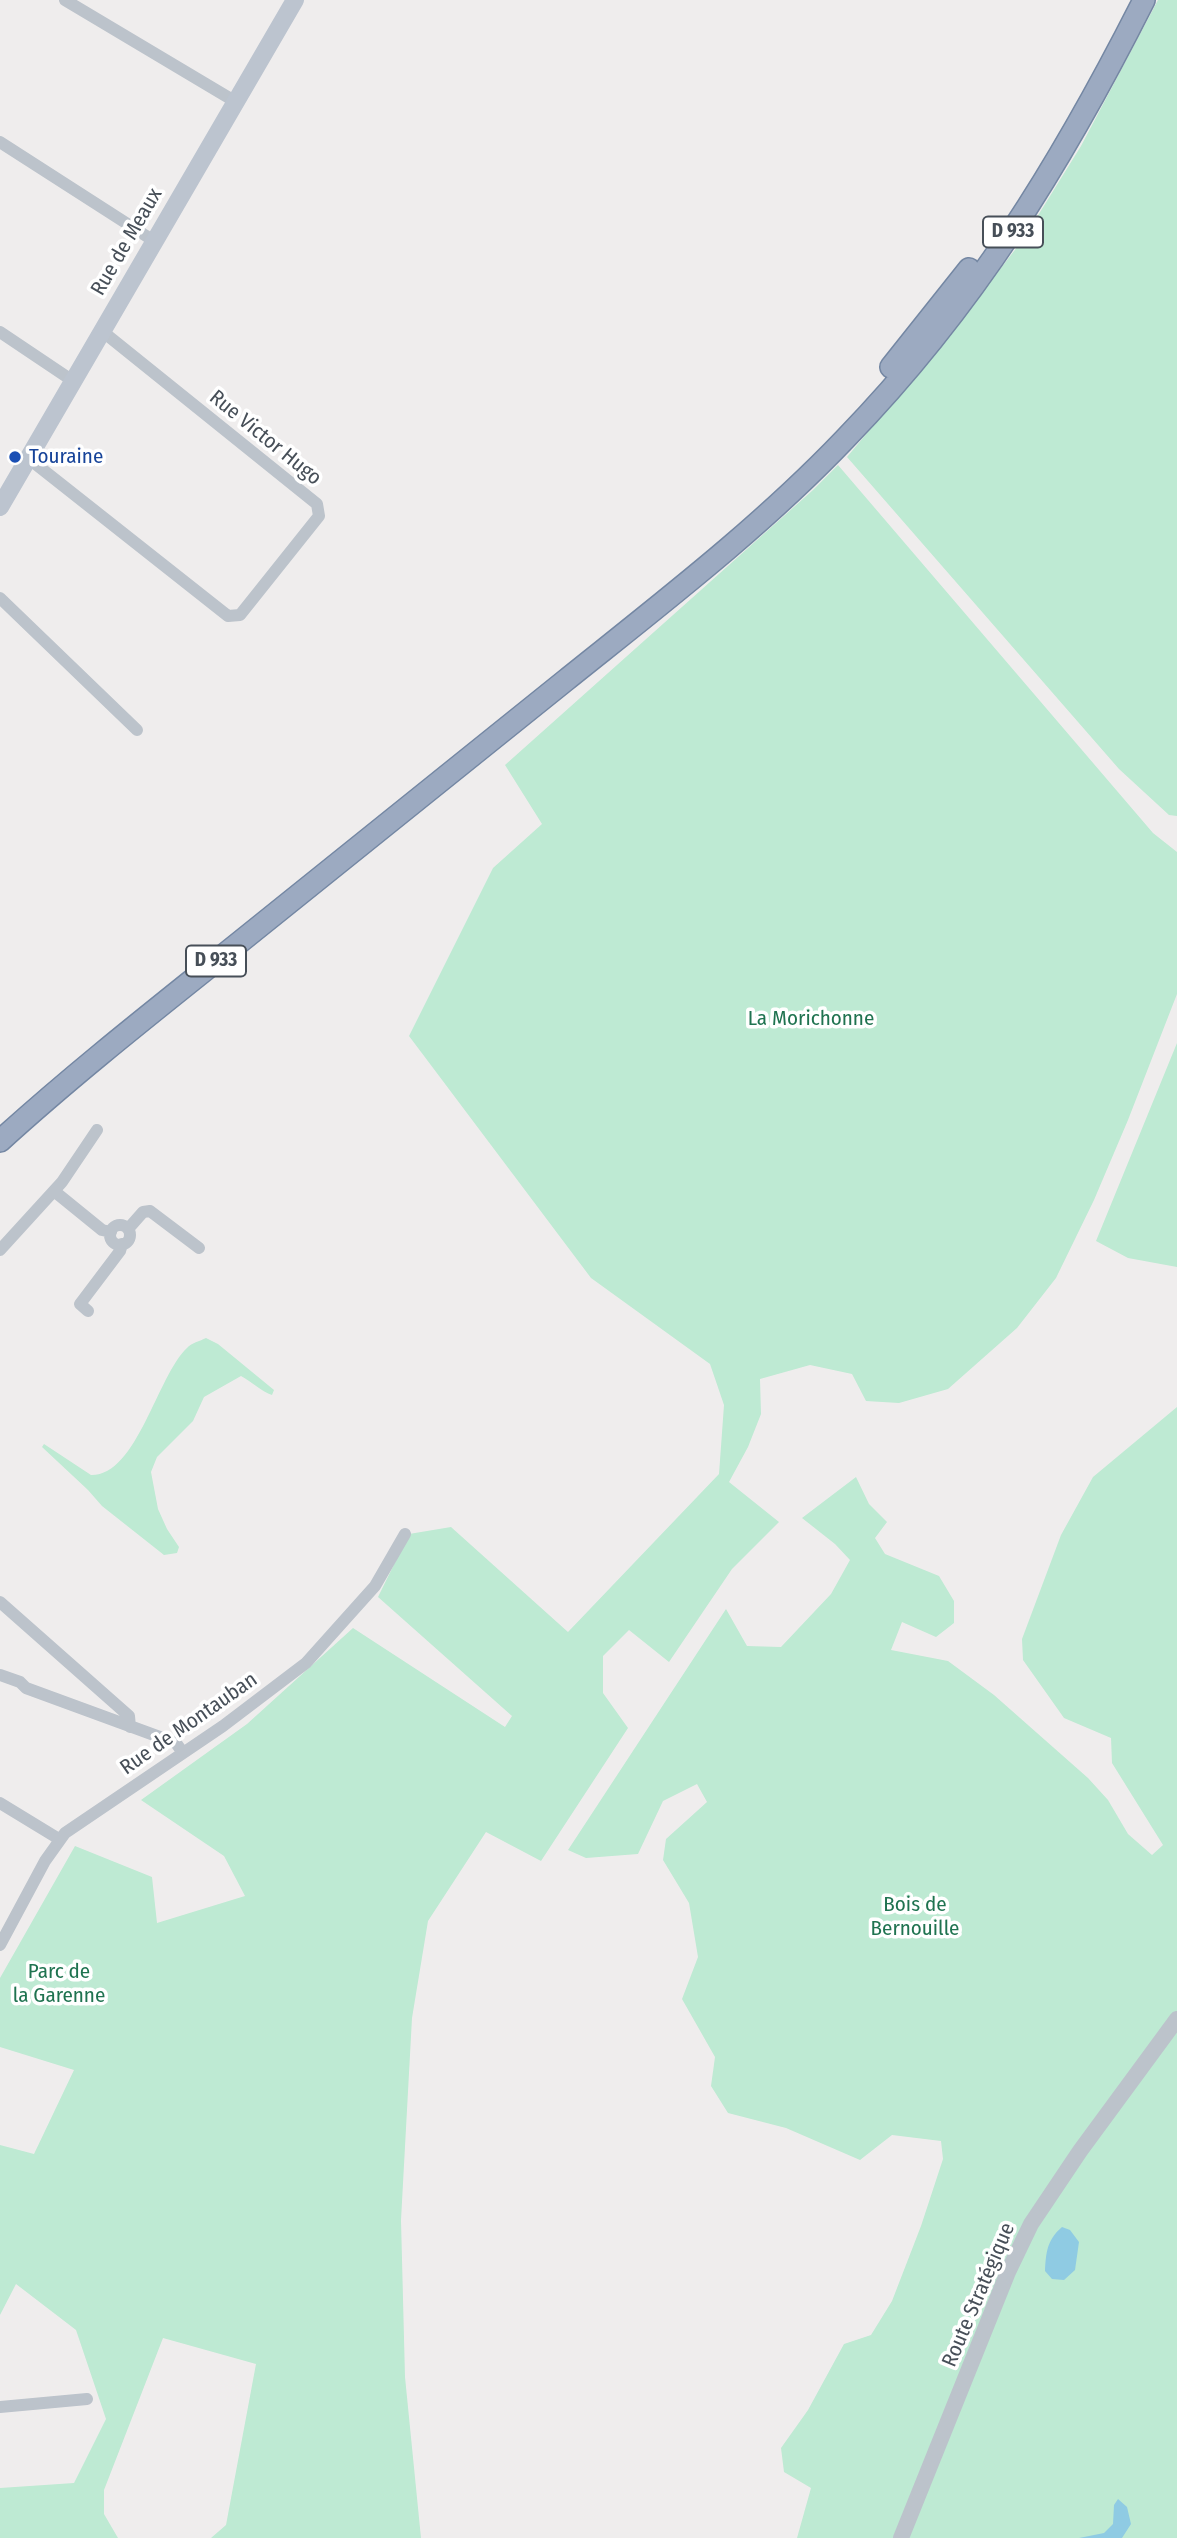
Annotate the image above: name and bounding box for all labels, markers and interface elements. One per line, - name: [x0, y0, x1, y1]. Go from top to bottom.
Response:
- street label: Rue de Meaux: [86, 184, 168, 300]
- road number: D 933: [983, 216, 1043, 248]
- street label: Rue Victor Hugo: [204, 385, 326, 491]
- place label: Touraine: [29, 444, 103, 470]
- marker: Touraine: [7, 449, 23, 465]
- road number: D 933: [186, 945, 246, 976]
- park label: La Morichonne: [748, 1006, 874, 1032]
- street label: Rue de Montauban: [116, 1667, 262, 1781]
- park label: Bois de Bernouille: [871, 1892, 959, 1942]
- park label: Parc de la Garenne: [13, 1959, 105, 2009]
- street label: Route Stratégique: [937, 2219, 1021, 2371]

